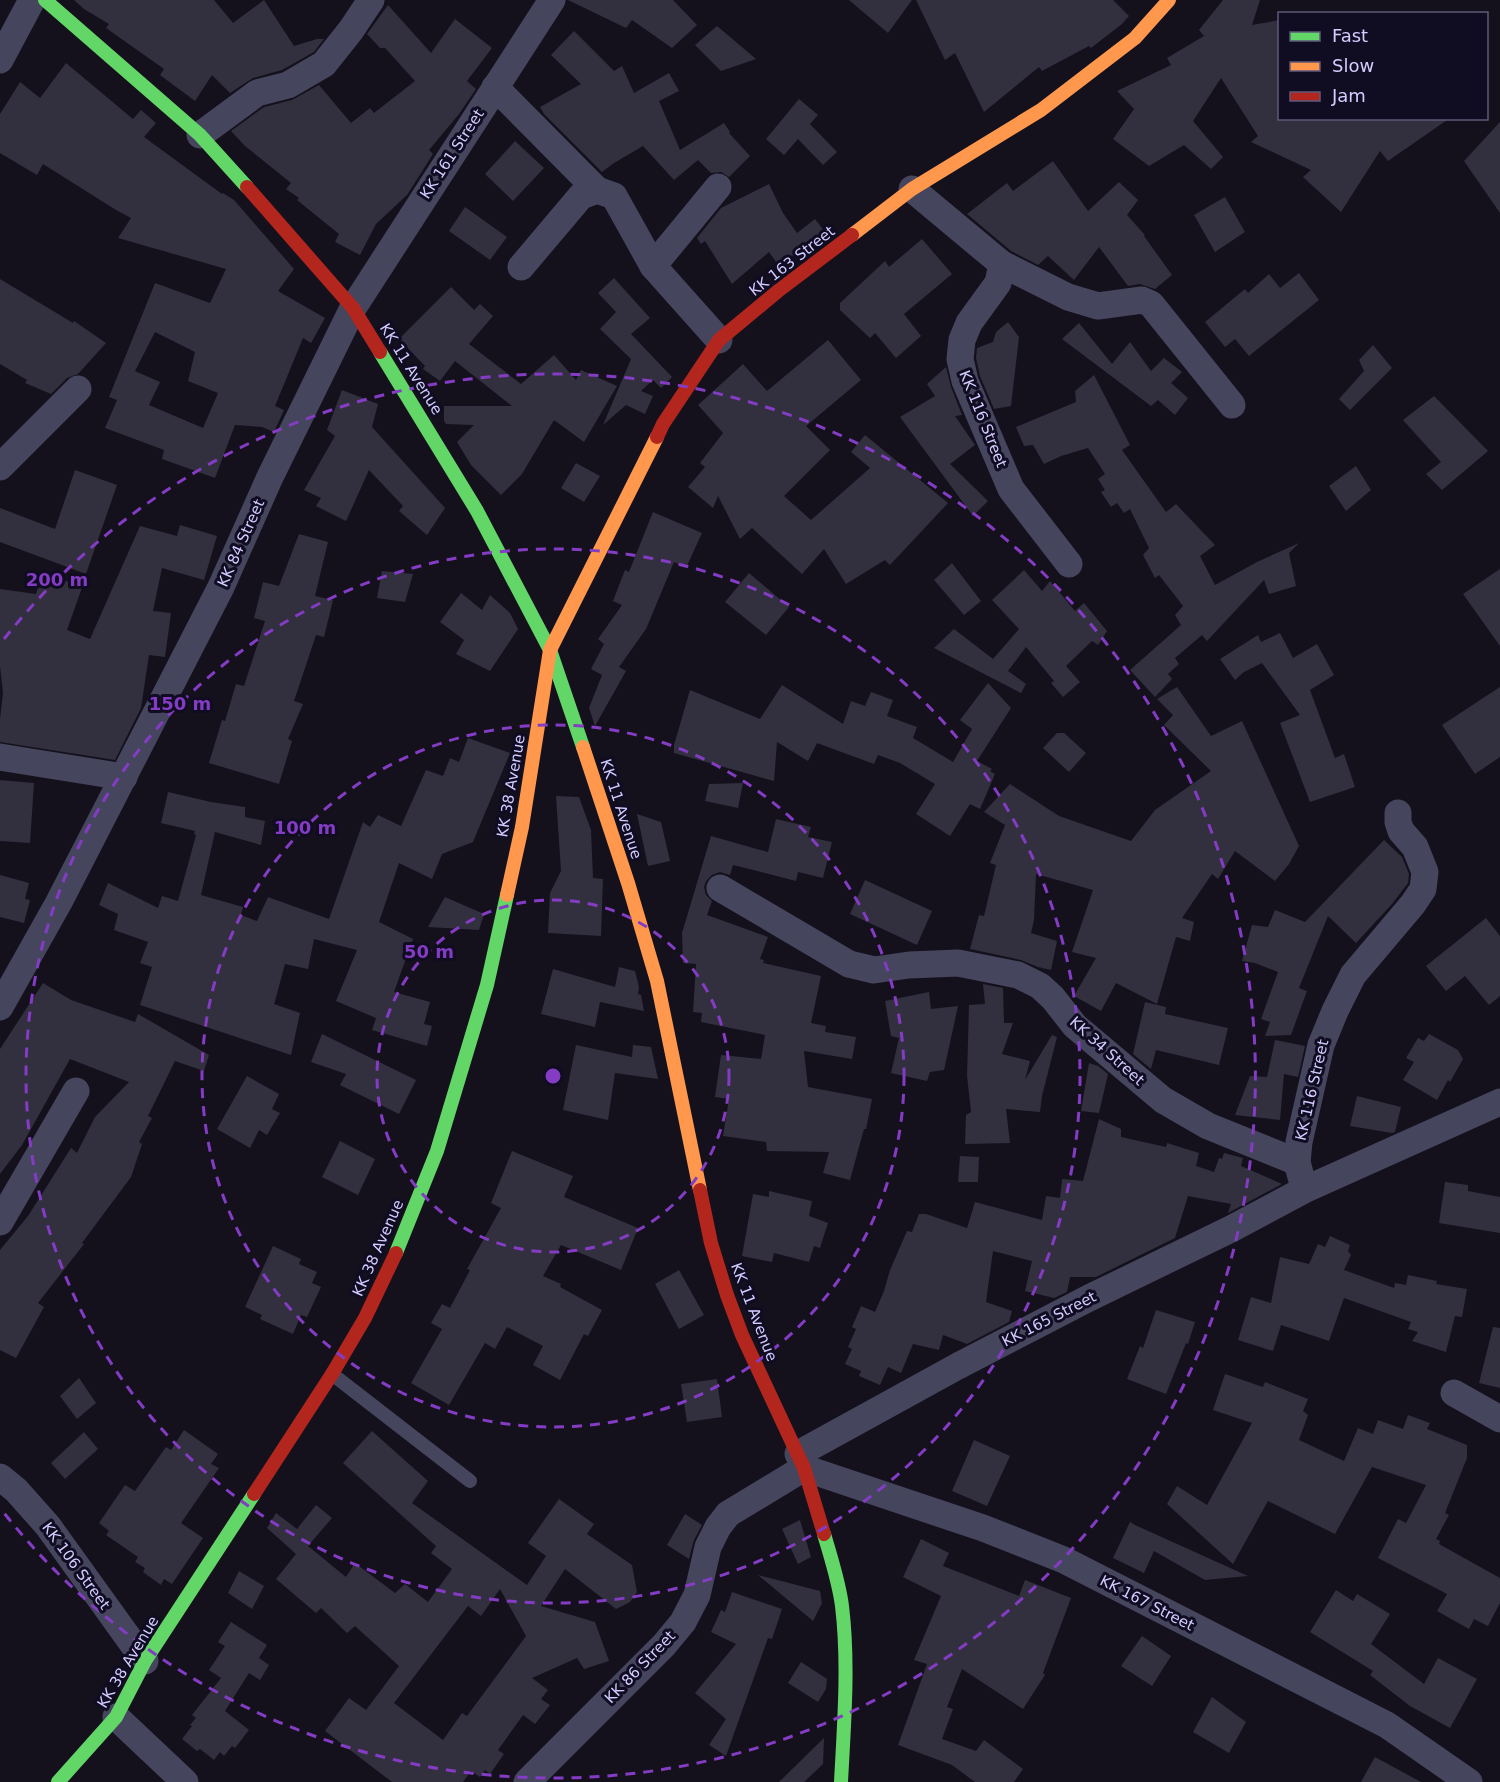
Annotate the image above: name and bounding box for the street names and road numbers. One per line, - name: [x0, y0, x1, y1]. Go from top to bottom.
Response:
- street label: KK 161 Street: [416, 106, 488, 202]
- street label: KK 163 Street: [746, 222, 838, 300]
- street label: KK 11 Avenue: [376, 320, 446, 418]
- street label: KK 116 Street: [955, 368, 1011, 470]
- street label: KK 84 Street: [214, 496, 268, 590]
- street label: KK 38 Avenue: [493, 733, 529, 839]
- street label: KK 11 Avenue: [596, 757, 646, 861]
- street label: KK 34 Street: [1066, 1013, 1148, 1089]
- street label: KK 116 Street: [1292, 1037, 1332, 1142]
- street label: KK 38 Avenue: [349, 1197, 407, 1299]
- street label: KK 11 Avenue: [727, 1260, 781, 1364]
- street label: KK 165 Street: [999, 1287, 1099, 1350]
- street label: KK 106 Street: [38, 1519, 114, 1613]
- street label: KK 167 Street: [1097, 1572, 1197, 1635]
- street label: KK 38 Avenue: [93, 1613, 163, 1711]
- street label: KK 86 Street: [601, 1627, 679, 1707]

